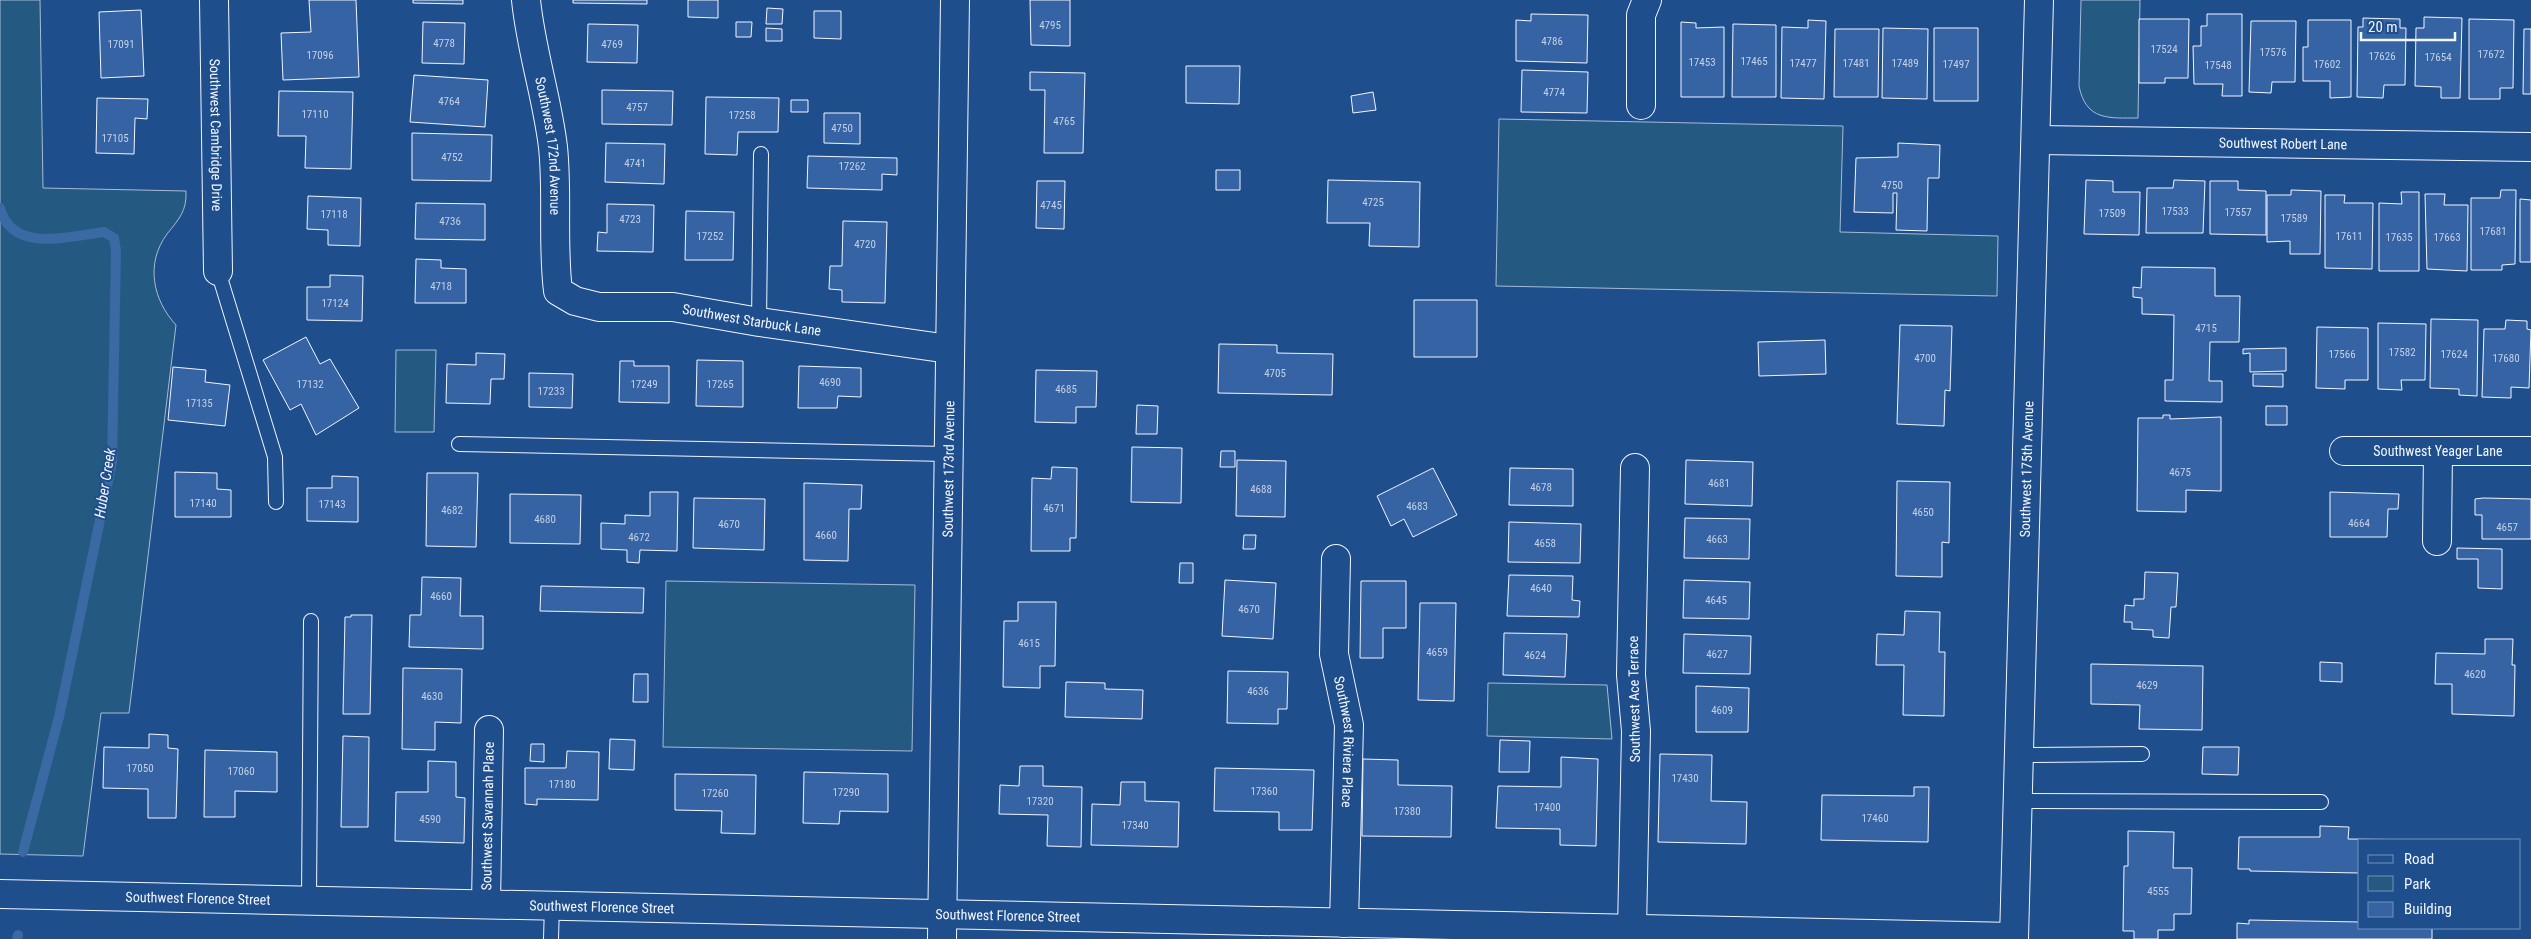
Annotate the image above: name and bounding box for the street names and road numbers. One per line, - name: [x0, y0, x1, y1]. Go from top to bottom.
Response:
- street label: Southwest Cambridge Drive: [207, 59, 225, 212]
- street label: Southwest 172nd Avenue: [532, 75, 563, 216]
- street label: Southwest Robert Lane: [2219, 135, 2348, 152]
- street label: Southwest Starbuck Lane: [681, 301, 823, 339]
- street label: Southwest 173rd Avenue: [940, 400, 957, 538]
- street label: Southwest 175th Avenue: [2017, 400, 2036, 538]
- street label: Southwest Yeager Lane: [2373, 443, 2503, 459]
- street label: Southwest Ace Terrace: [1625, 635, 1643, 762]
- street label: Southwest Riviera Place: [1331, 675, 1357, 808]
- street label: Southwest Savannah Place: [478, 741, 497, 891]
- street label: Southwest Florence Street: [125, 889, 271, 908]
- street label: Southwest Florence Street: [529, 897, 675, 916]
- street label: Southwest Florence Street: [935, 906, 1080, 925]

